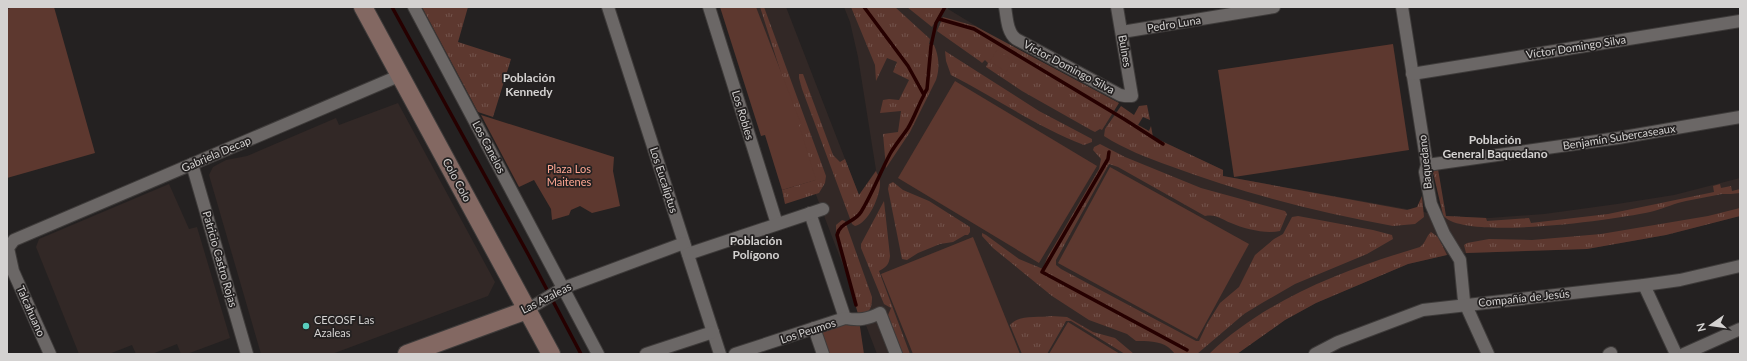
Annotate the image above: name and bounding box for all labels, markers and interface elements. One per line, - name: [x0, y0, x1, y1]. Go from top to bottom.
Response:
- street label: Pedro Luna: [1146, 13, 1202, 34]
- street label: Víctor Domingo Silva: [1525, 32, 1627, 61]
- street label: Bulnes: [1116, 34, 1135, 68]
- street label: Víctor Domingo Silva: [1022, 37, 1117, 96]
- district label: Población Kennedy: [503, 70, 555, 99]
- street label: Los Robles: [730, 88, 757, 141]
- street label: Los Canelos: [470, 118, 509, 175]
- street label: Benjamín Subercaseaux: [1562, 121, 1677, 152]
- district label: Población General Baquedano: [1442, 132, 1548, 161]
- street label: Gabriela Decap: [179, 133, 252, 174]
- street label: Baquedano: [1415, 134, 1434, 190]
- street label: Los Eucaliptus: [648, 145, 681, 215]
- street label: Colo Colo: [441, 156, 474, 204]
- park label: Plaza Los Maitenes: [547, 162, 592, 188]
- street label: Patricio Castro Rojas: [201, 209, 240, 309]
- district label: Población Polígono: [730, 233, 782, 262]
- street label: Las Azaleas: [518, 279, 573, 316]
- street label: Talcahuano: [15, 283, 48, 338]
- street label: Compañía de Jesús: [1478, 286, 1570, 309]
- north arrow: [1691, 305, 1731, 345]
- place label: CECOSF Las Azaleas: [314, 313, 374, 339]
- street label: Los Peumos: [779, 315, 837, 346]
- marker: CECOSF Las Azaleas: [301, 321, 311, 331]
- text: N: [1693, 322, 1708, 333]

